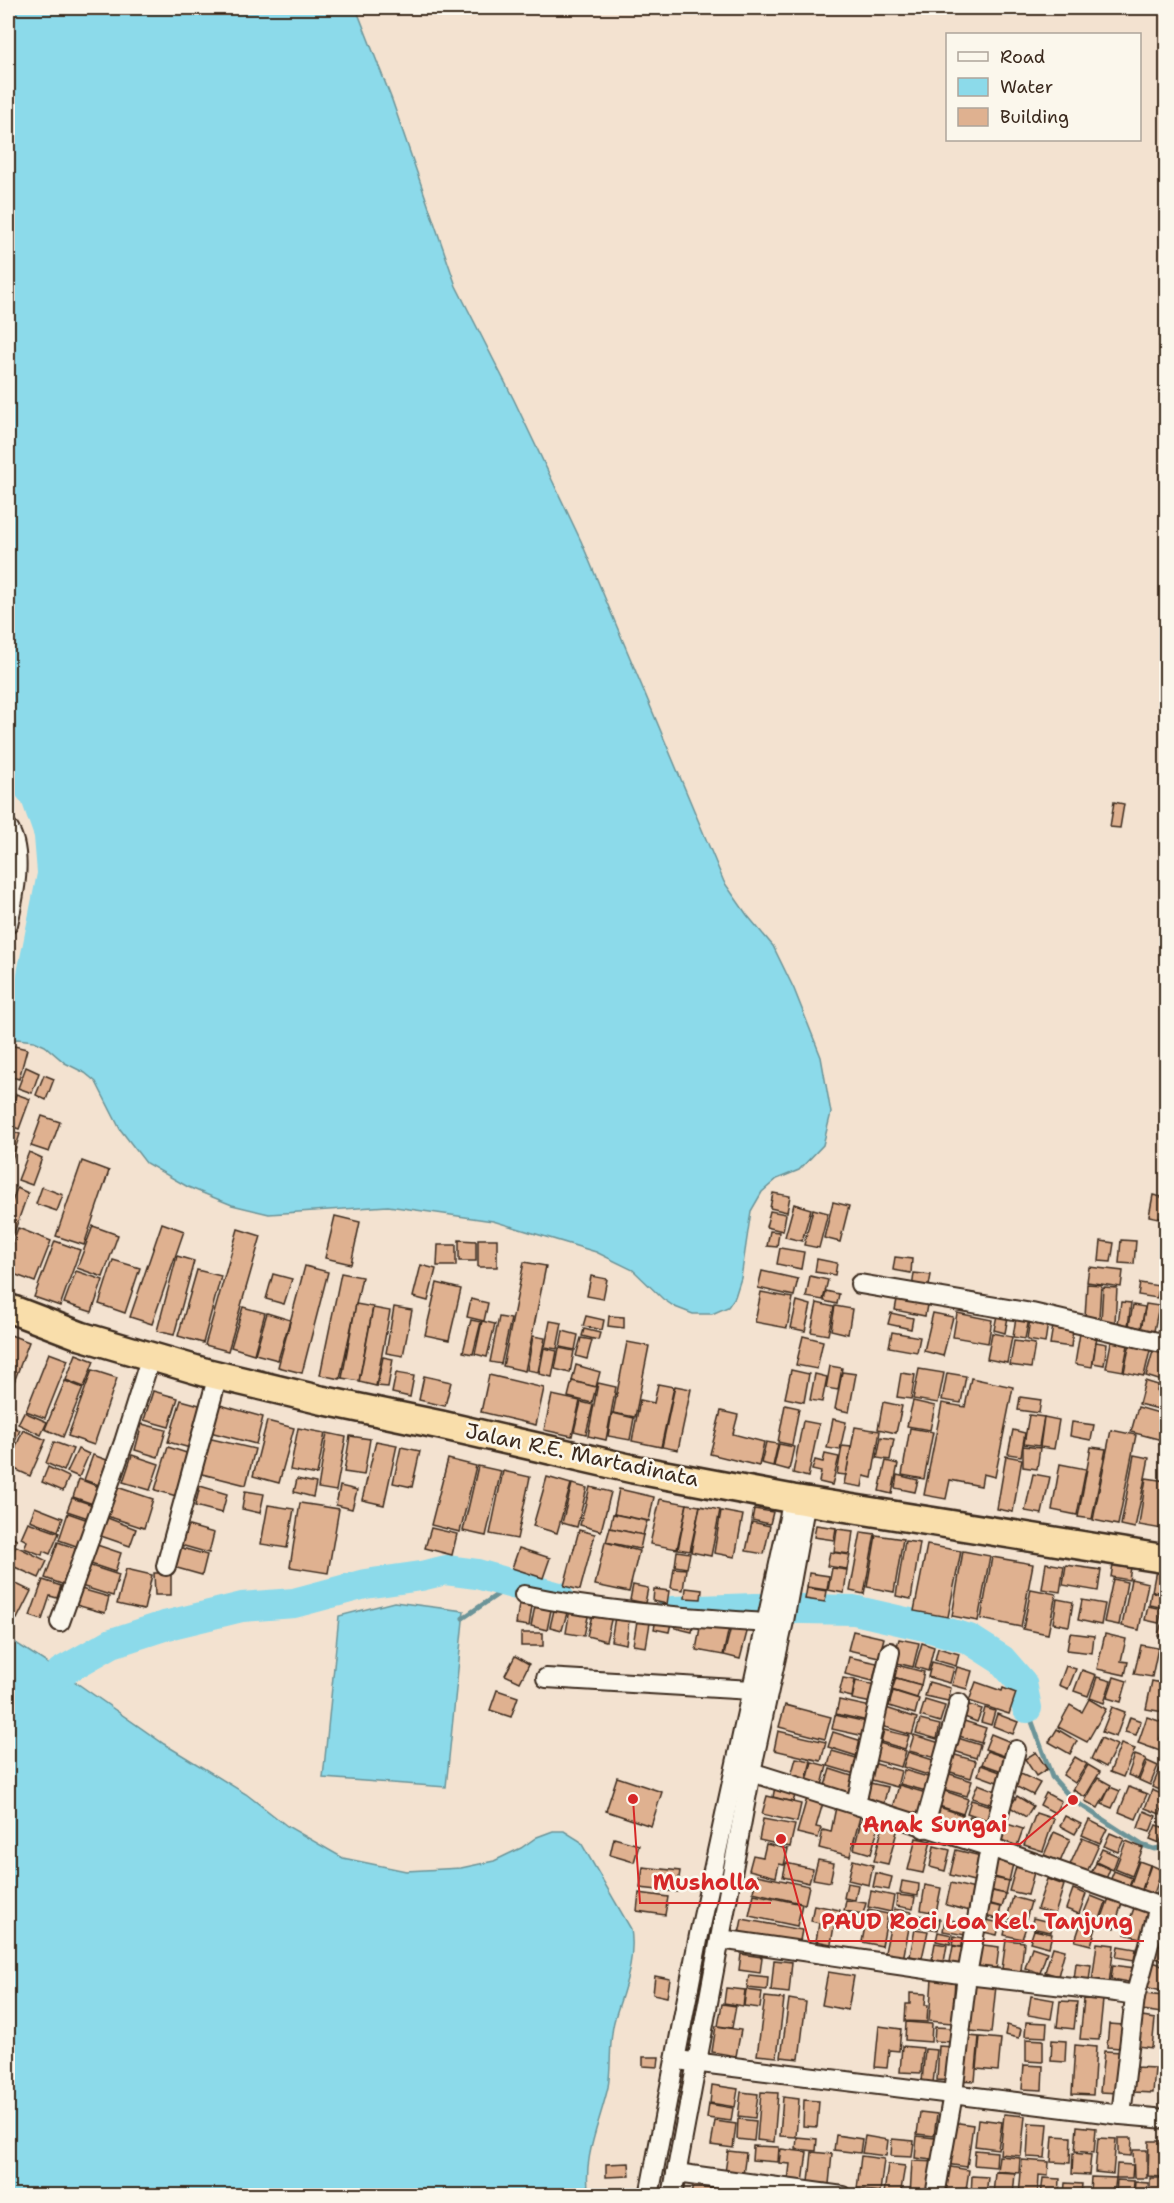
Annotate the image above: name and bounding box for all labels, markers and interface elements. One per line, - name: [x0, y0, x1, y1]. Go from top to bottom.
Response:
- legend: [946, 33, 1141, 141]
- text: Road: [1000, 45, 1045, 69]
- text: Water: [1000, 75, 1053, 99]
- text: Building: [1000, 105, 1069, 129]
- street label: Jalan R.E. Martadinata: [463, 1417, 701, 1493]
- callout: Anak Sungai: [850, 1804, 1020, 1844]
- text: Anak Sungai: [862, 1810, 1008, 1839]
- callout: Musholla: [640, 1863, 771, 1903]
- text: Musholla: [653, 1868, 759, 1897]
- callout: PAUD Roci Loa Kel. Tanjung: [809, 1901, 1144, 1941]
- text: PAUD Roci Loa Kel. Tanjung: [821, 1907, 1133, 1936]

